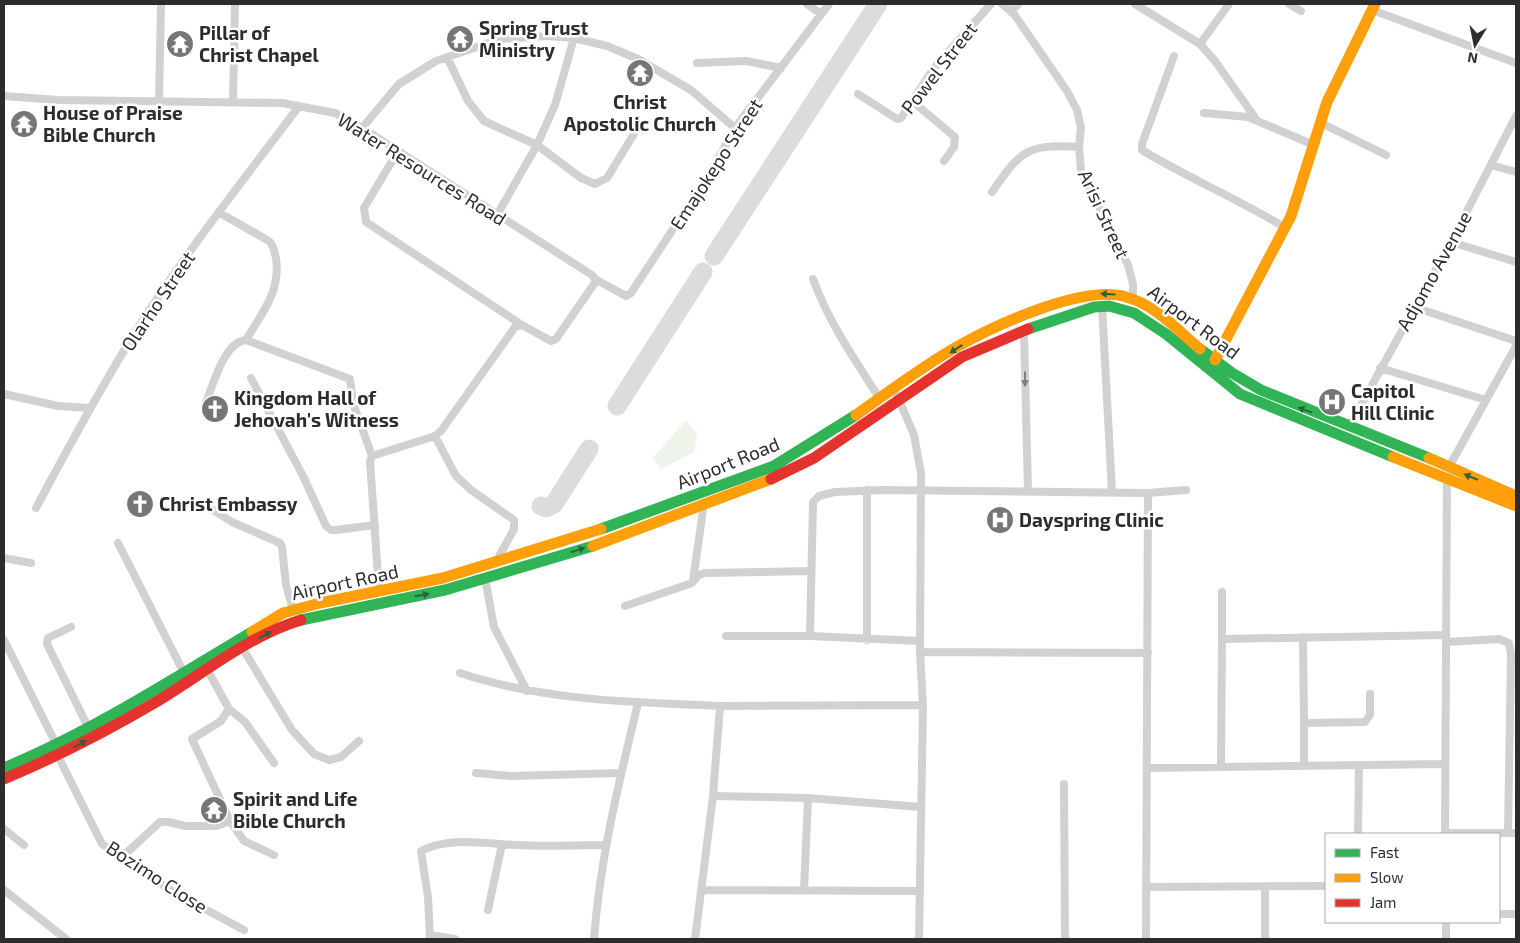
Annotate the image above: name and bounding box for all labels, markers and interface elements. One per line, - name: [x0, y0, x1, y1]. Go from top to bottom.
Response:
- place label: Spring Trust Ministry: [479, 16, 588, 62]
- street label: Powel Street: [896, 17, 981, 118]
- north arrow: [1450, 20, 1500, 70]
- place label: Pillar of Christ Chapel: [199, 21, 319, 66]
- temple icon: Spring Trust Ministry: [445, 24, 475, 54]
- temple icon: Pillar of Christ Chapel: [165, 29, 195, 59]
- text: N: [1466, 49, 1479, 68]
- temple icon: Christ Apostolic Church: [625, 58, 655, 88]
- place label: Christ Apostolic Church: [564, 90, 716, 135]
- street label: Emajokepo Street: [665, 94, 767, 234]
- place label: House of Praise Bible Church: [43, 101, 183, 146]
- street label: Water Resources Road: [334, 107, 511, 230]
- temple icon: House of Praise Bible Church: [9, 109, 39, 139]
- street label: Arisi Street: [1074, 166, 1135, 262]
- street label: Adjomo Avenue: [1391, 207, 1476, 335]
- street label: Olarho Street: [116, 247, 199, 355]
- street label: Airport Road: [1144, 280, 1245, 364]
- one-way arrow: [1099, 289, 1115, 297]
- one-way arrow: [950, 344, 963, 353]
- one-way arrow: [1021, 371, 1029, 387]
- place label: Capitol Hill Clinic: [1351, 379, 1435, 424]
- place label: Kingdom Hall of Jehovah's Witness: [234, 386, 399, 431]
- hospital icon: Capitol Hill Clinic: [1317, 387, 1347, 417]
- church icon: Kingdom Hall of Jehovah's Witness: [200, 394, 230, 424]
- one-way arrow: [1297, 406, 1312, 413]
- street label: Airport Road: [673, 431, 783, 494]
- one-way arrow: [1463, 473, 1478, 481]
- church icon: Christ Embassy: [125, 489, 155, 519]
- place label: Christ Embassy: [159, 492, 298, 516]
- hospital icon: Dayspring Clinic: [985, 505, 1015, 535]
- place label: Dayspring Clinic: [1019, 508, 1164, 532]
- one-way arrow: [570, 545, 585, 553]
- street label: Airport Road: [289, 559, 401, 604]
- one-way arrow: [414, 591, 429, 599]
- one-way arrow: [259, 631, 272, 640]
- one-way arrow: [73, 740, 87, 748]
- place label: Spirit and Life Bible Church: [233, 787, 358, 832]
- temple icon: Spirit and Life Bible Church: [199, 795, 229, 825]
- legend: [1325, 833, 1500, 923]
- street label: Bozimo Close: [102, 835, 212, 918]
- text: Fast: [1370, 843, 1400, 861]
- text: Slow: [1370, 868, 1404, 886]
- text: Jam: [1370, 893, 1396, 911]

